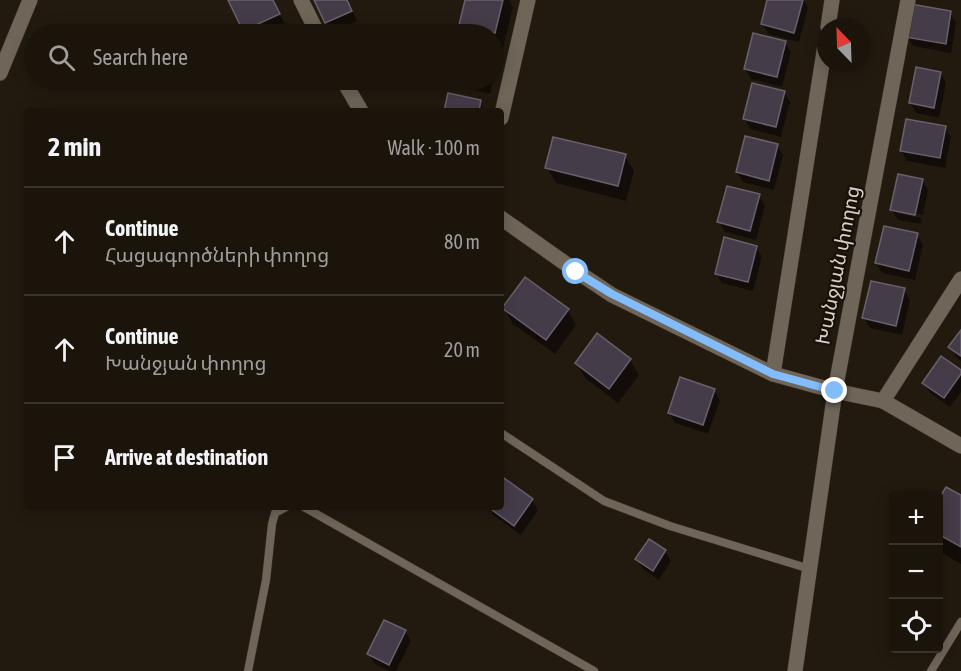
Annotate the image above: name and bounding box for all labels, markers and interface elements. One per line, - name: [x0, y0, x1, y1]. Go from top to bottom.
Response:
- north arrow: [817, 18, 871, 72]
- search box: [24, 24, 504, 90]
- icon: search: [45, 41, 78, 74]
- text: Search here: [93, 44, 188, 70]
- text: 2 min: [48, 132, 101, 162]
- text: Walk · 100 m: [388, 136, 480, 159]
- street label: Խանջյան փողոց: [810, 184, 865, 347]
- text: Continue: [105, 215, 179, 241]
- icon: ahead: [48, 225, 81, 258]
- text: 80 m: [444, 230, 480, 253]
- text: Հացագործների փողոց: [105, 243, 329, 266]
- route start: [562, 258, 588, 284]
- text: Continue: [105, 323, 179, 349]
- icon: ahead: [48, 333, 81, 366]
- text: 20 m: [444, 338, 480, 361]
- text: Խանջյան փողոց: [105, 351, 266, 374]
- route end: [821, 377, 847, 403]
- icon: arrive: [48, 441, 81, 474]
- text: Arrive at destination: [105, 444, 268, 470]
- map controls: [889, 491, 943, 653]
- button: +: [889, 491, 943, 545]
- button: −: [889, 545, 943, 599]
- button: locate: [889, 599, 943, 653]

